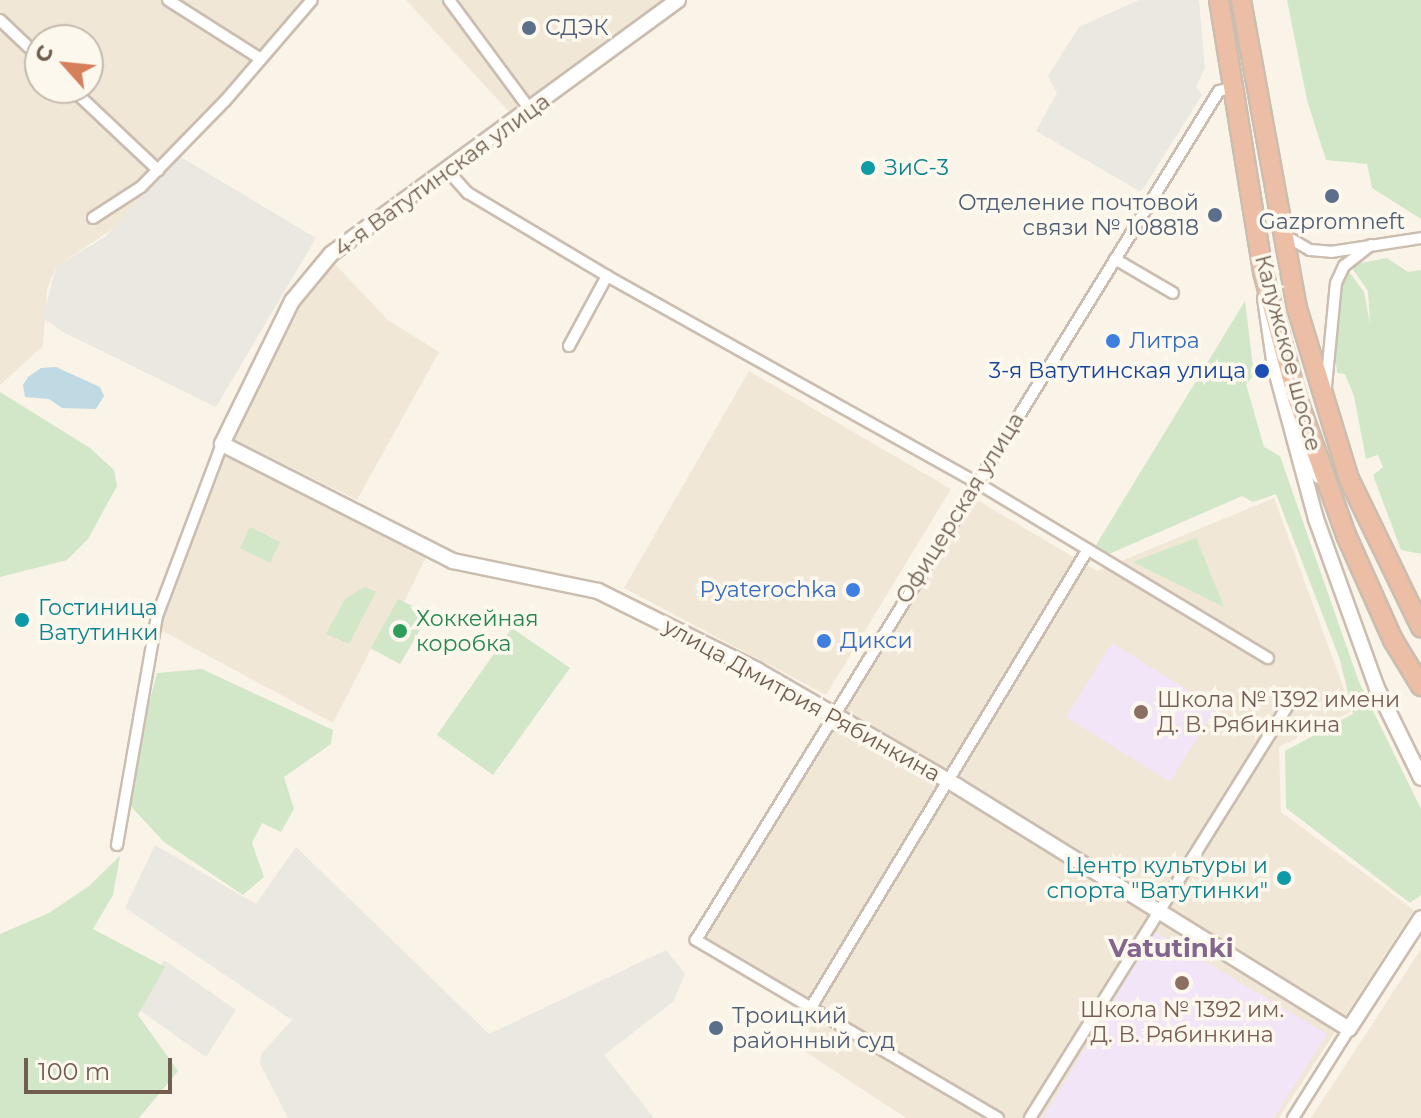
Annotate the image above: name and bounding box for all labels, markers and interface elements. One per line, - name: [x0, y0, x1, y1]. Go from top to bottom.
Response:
- place label: СДЭК: [545, 15, 609, 41]
- marker: СДЭК: [520, 19, 538, 37]
- north arrow: [24, 24, 104, 104]
- text: С: [28, 41, 60, 67]
- street label: 4-я Ватутинская улица: [329, 88, 555, 262]
- place label: ЗиС-3: [884, 155, 949, 181]
- marker: ЗиС-3: [859, 159, 877, 177]
- marker: Gazpromneft: [1323, 187, 1341, 205]
- place label: Отделение почтовой связи № 108818: [958, 189, 1199, 240]
- marker: Отделение почтовой связи № 108818: [1206, 206, 1224, 224]
- place label: Gazpromneft: [1259, 209, 1405, 235]
- street label: Калужское шоссе: [1249, 252, 1327, 454]
- place label: Литра: [1129, 328, 1200, 354]
- marker: Литра: [1104, 332, 1122, 350]
- place label: 3-я Ватутинская улица: [989, 358, 1246, 384]
- marker: 3-я Ватутинская улица: [1253, 362, 1271, 380]
- street label: Офицерская улица: [890, 408, 1030, 608]
- place label: Pyaterochka: [700, 577, 837, 603]
- marker: Pyaterochka: [844, 581, 862, 599]
- place label: Гостиница Ватутинки: [38, 594, 158, 646]
- place label: Хоккейная коробка: [416, 605, 539, 656]
- marker: Гостиница Ватутинки: [13, 611, 31, 629]
- street label: улица Дмитрия Рябинкина: [659, 613, 945, 787]
- marker: Хоккейная коробка: [391, 622, 409, 640]
- place label: Дикси: [840, 628, 913, 654]
- marker: Дикси: [815, 632, 833, 650]
- place label: Школа № 1392 имени Д. В. Рябинкина: [1157, 686, 1400, 738]
- marker: Школа № 1392 имени Д. В. Рябинкина: [1132, 703, 1150, 721]
- place label: Центр культуры и спорта "Ватутинки": [1046, 852, 1268, 904]
- marker: Центр культуры и спорта "Ватутинки": [1275, 869, 1293, 887]
- district label: Vatutinki: [1108, 933, 1234, 965]
- marker: Школа № 1392 им. Д. В. Рябинкина: [1173, 974, 1191, 992]
- place label: Школа № 1392 им. Д. В. Рябинкина: [1080, 996, 1284, 1048]
- place label: Троицкий районный суд: [732, 1002, 895, 1054]
- marker: Троицкий районный суд: [707, 1019, 725, 1037]
- scale bar: [28, 1042, 176, 1092]
- text: 100 m: [38, 1057, 110, 1086]

